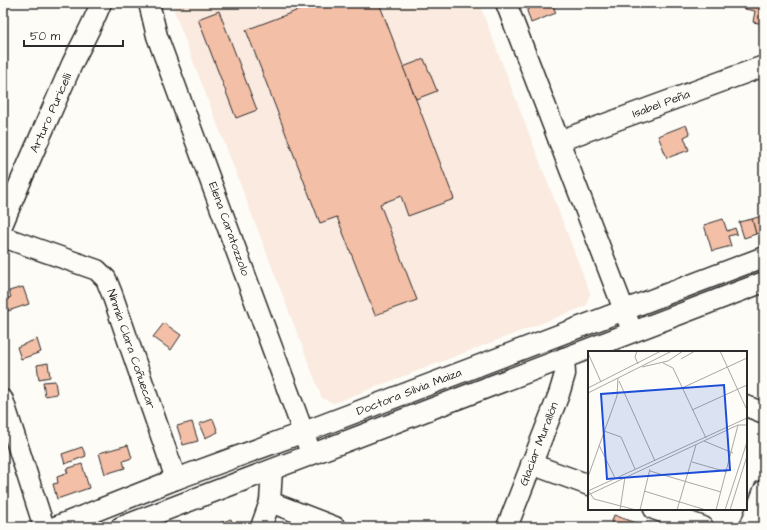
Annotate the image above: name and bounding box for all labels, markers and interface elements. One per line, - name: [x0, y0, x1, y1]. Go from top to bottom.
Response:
- scale bar: [24, 22, 123, 48]
- text: 50 m: [30, 28, 61, 45]
- street label: Arturo Puricelli: [26, 70, 76, 155]
- street label: Isabel Peña: [630, 86, 692, 122]
- street label: Elena Caratozzolo: [204, 180, 254, 278]
- street label: Ninmia Clara Coñuecar: [103, 287, 160, 411]
- inset map: [588, 351, 747, 510]
- street label: Doctora Silvia Maiza: [354, 364, 464, 420]
- street label: Glaciar Murallón: [515, 400, 563, 488]

